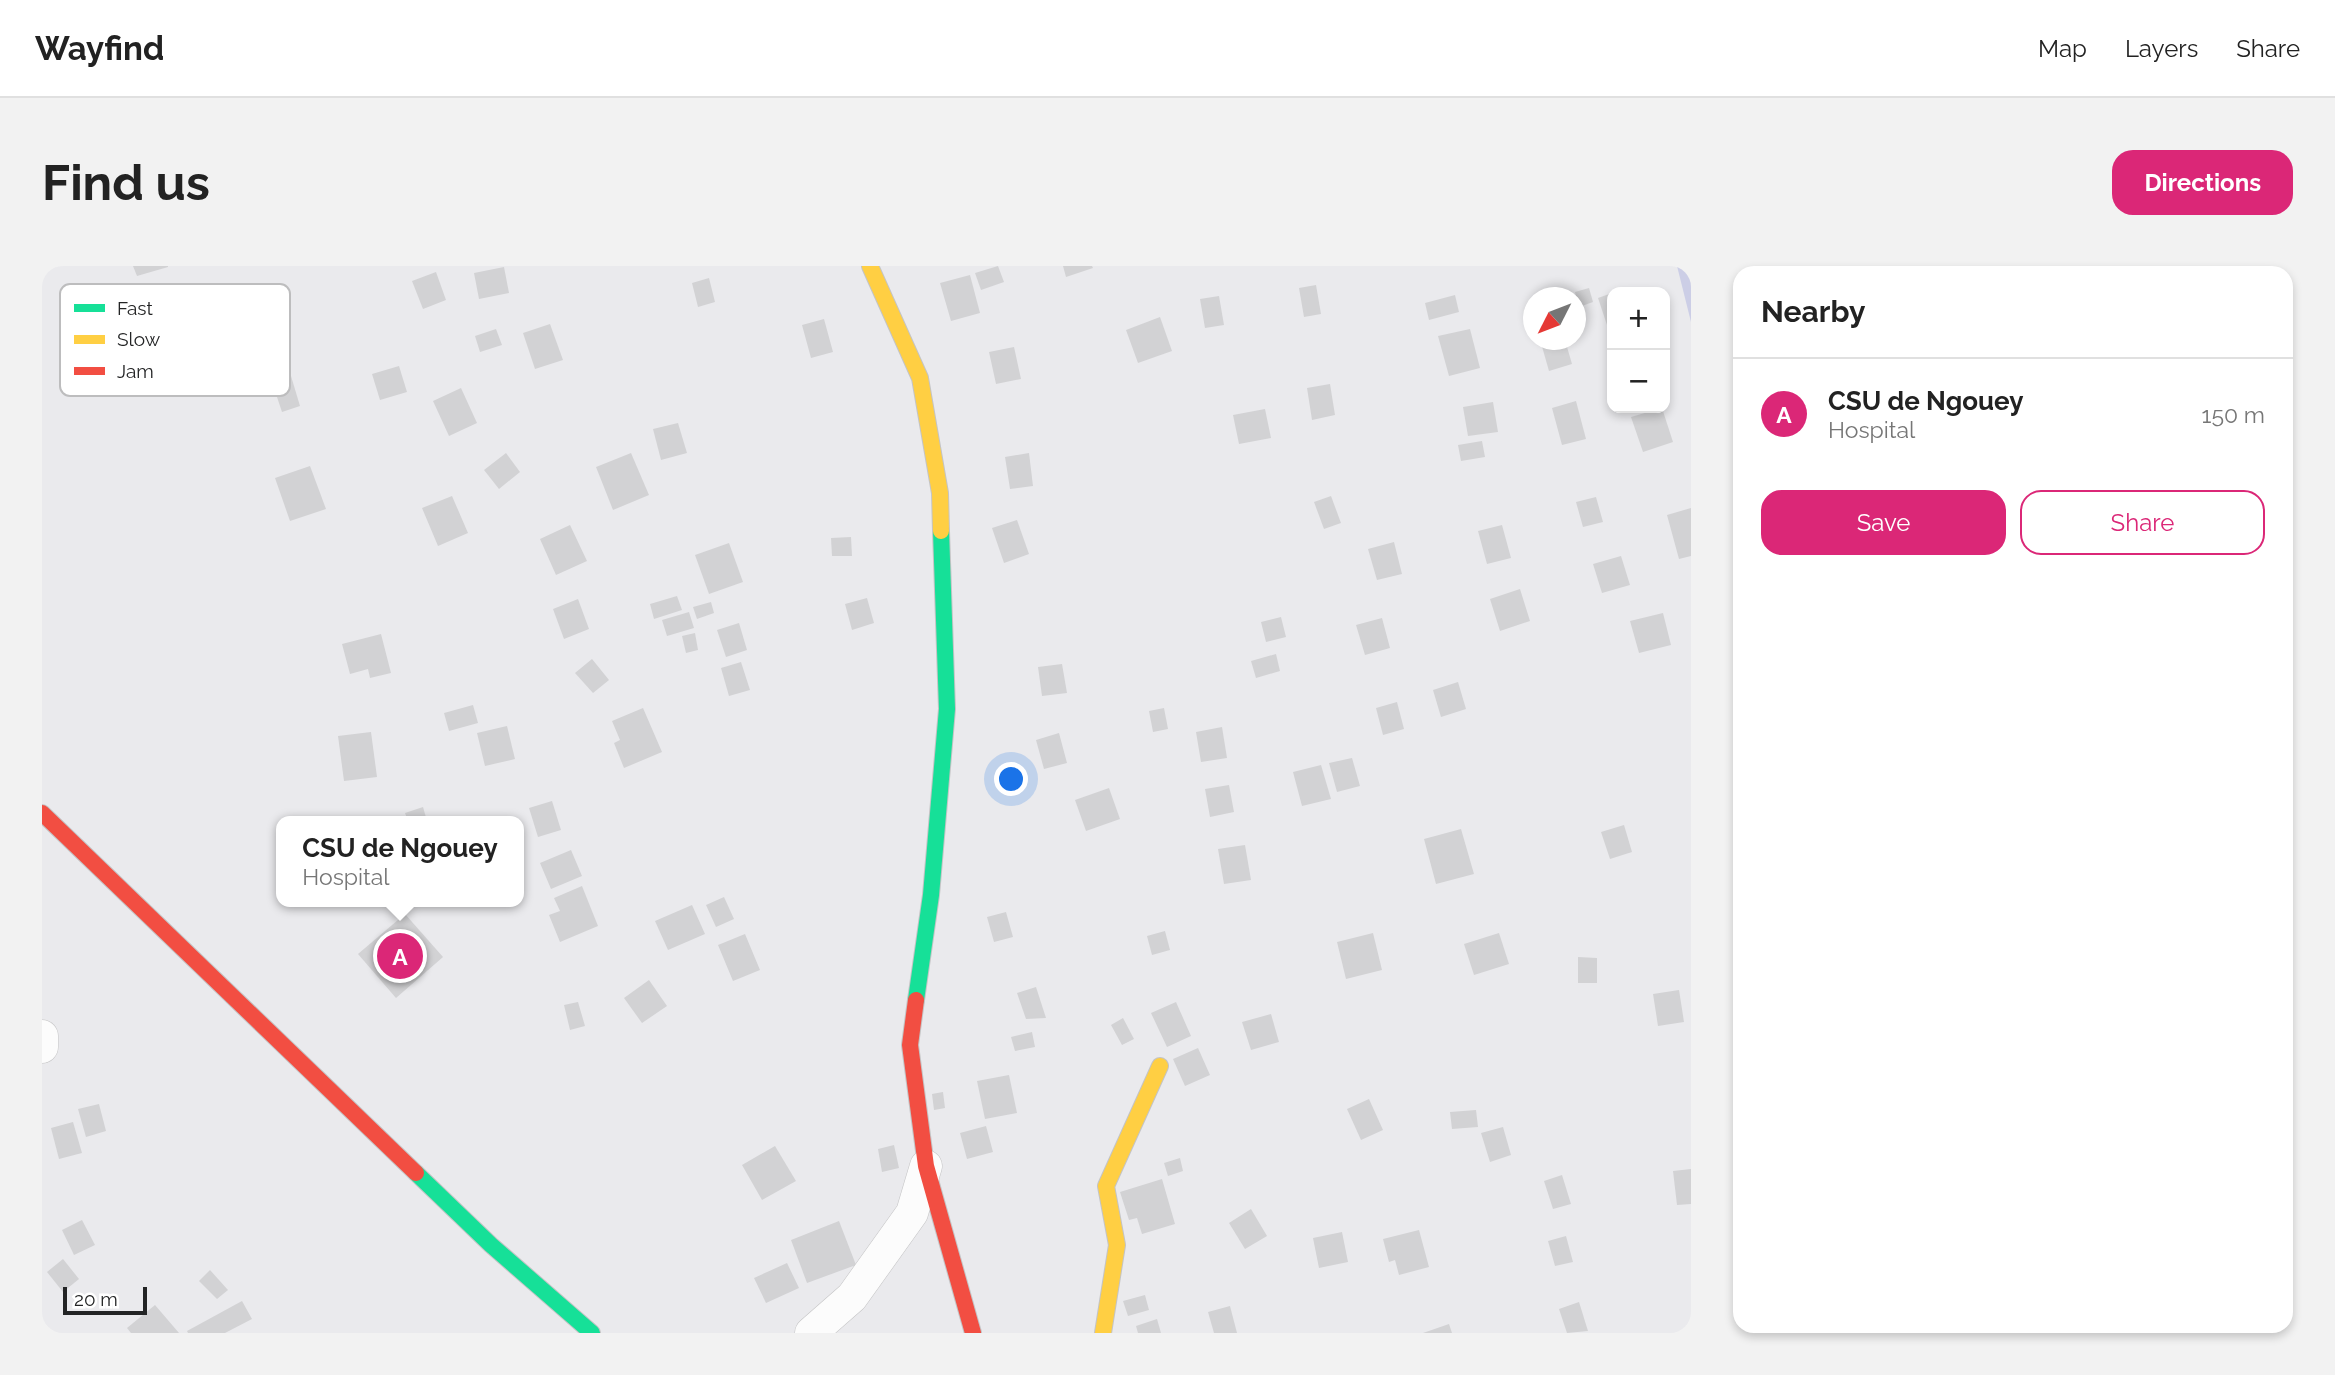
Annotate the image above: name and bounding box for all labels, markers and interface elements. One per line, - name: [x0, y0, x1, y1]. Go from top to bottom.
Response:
- text: Wayfind: [35, 29, 164, 68]
- text: Map: [2038, 34, 2087, 63]
- text: Layers: [2125, 34, 2198, 63]
- text: Share: [2236, 34, 2300, 63]
- button: Directions: [2112, 150, 2293, 215]
- text: Find us: [42, 154, 210, 211]
- legend: [60, 284, 290, 396]
- north arrow: [1523, 287, 1586, 350]
- map controls: [1607, 287, 1670, 413]
- button: +: [1607, 287, 1670, 350]
- text: Nearby: [1761, 294, 1865, 329]
- text: Fast: [117, 297, 153, 319]
- text: Slow: [117, 328, 161, 350]
- button: −: [1607, 350, 1670, 413]
- text: Jam: [117, 360, 154, 382]
- text: CSU de Ngouey: [1828, 386, 2023, 416]
- text: A: [1776, 401, 1792, 428]
- text: 150 m: [2202, 401, 2265, 428]
- text: Hospital: [1828, 416, 1915, 443]
- button: Save: [1761, 490, 2006, 555]
- button: Share: [2020, 490, 2265, 555]
- your location: [994, 762, 1028, 796]
- popup: [276, 816, 524, 907]
- text: CSU de Ngouey: [302, 833, 498, 863]
- text: Hospital: [302, 863, 390, 890]
- pin: A: [377, 930, 423, 982]
- scale bar: [63, 1284, 147, 1316]
- text: 20 m: [74, 1288, 118, 1310]

